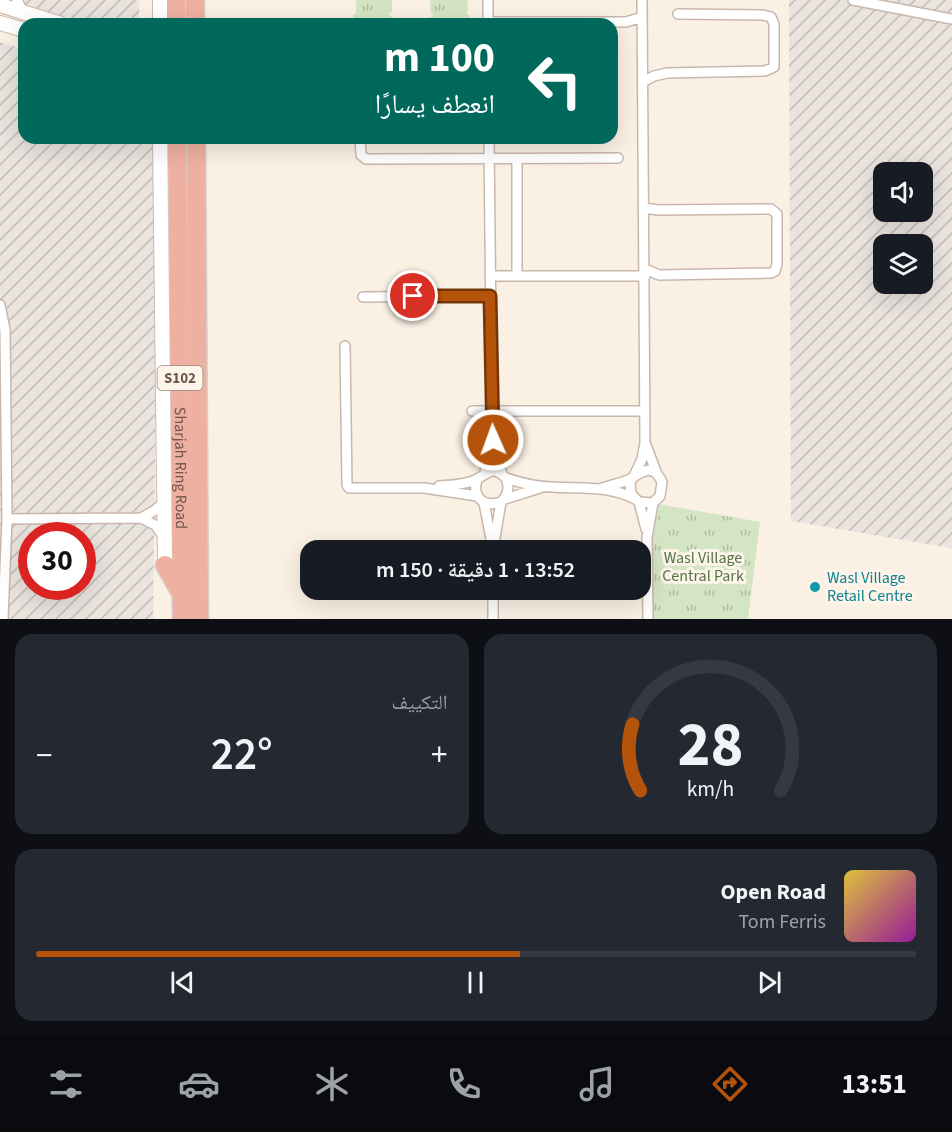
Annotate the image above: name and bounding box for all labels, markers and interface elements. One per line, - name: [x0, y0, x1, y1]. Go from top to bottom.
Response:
- text: 100 m: [384, 28, 495, 88]
- icon: left: [516, 42, 594, 120]
- text: انعطف يسارًا: [375, 85, 495, 124]
- map controls: [873, 162, 933, 294]
- button: sound: [873, 162, 933, 222]
- button: layers: [873, 234, 933, 294]
- pin: [387, 270, 438, 321]
- icon: arrive: [396, 279, 429, 312]
- road number: S102: [158, 366, 202, 390]
- street label: Sharjah Ring Road: [169, 407, 192, 529]
- position arrow: [461, 408, 525, 472]
- speed limit sign: 30: [18, 522, 96, 600]
- park label: Wasl Village Central Park: [662, 547, 744, 587]
- text: 13:52 · 1 دقيقة · 150 m: [376, 554, 575, 586]
- place label: Wasl Village Retail Centre: [827, 567, 913, 607]
- marker: Wasl Village Retail Centre: [808, 580, 822, 594]
- text: التكييف: [391, 689, 448, 717]
- text: 28: [677, 701, 743, 790]
- text: 22°: [211, 723, 273, 787]
- text: −: [36, 732, 52, 779]
- text: +: [431, 732, 448, 779]
- text: km/h: [686, 774, 734, 805]
- text: Open Road: [721, 876, 826, 908]
- text: Tom Ferris: [738, 908, 826, 936]
- icon: previous: [166, 966, 199, 999]
- icon: pause: [459, 966, 492, 999]
- icon: next: [753, 966, 786, 999]
- icon: filters: [45, 1063, 87, 1105]
- icon: car: [178, 1063, 220, 1105]
- icon: climate: [311, 1063, 353, 1105]
- icon: phone: [443, 1063, 485, 1105]
- icon: music: [576, 1063, 618, 1105]
- icon: directions: [709, 1063, 751, 1105]
- text: 13:51: [842, 1065, 907, 1104]

